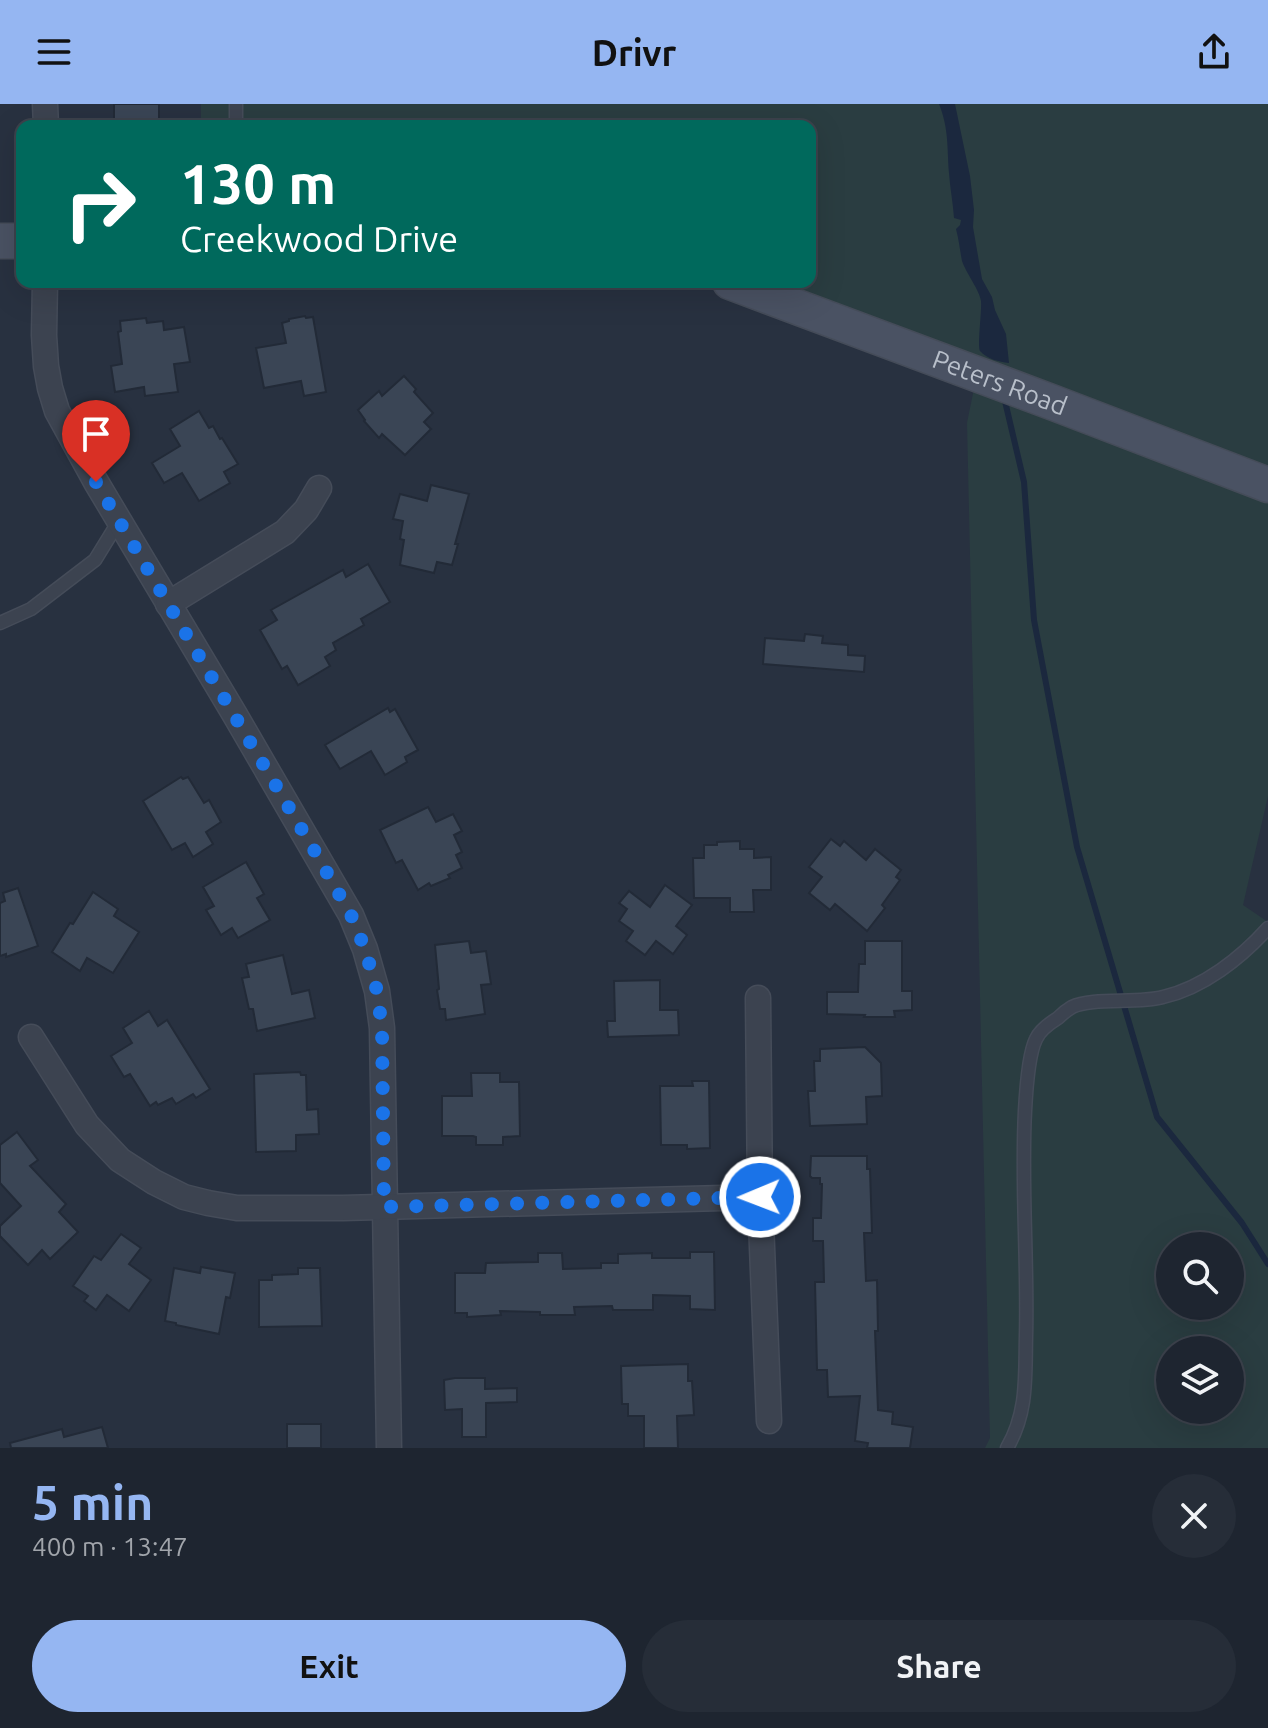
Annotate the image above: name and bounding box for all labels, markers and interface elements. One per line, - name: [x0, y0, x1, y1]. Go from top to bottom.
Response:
- icon: menu: [32, 30, 76, 74]
- icon: share: [1192, 30, 1236, 74]
- text: Drivr: [592, 32, 676, 73]
- icon: right: [48, 152, 152, 256]
- text: 130 m: [180, 152, 336, 215]
- text: Creekwood Drive: [180, 218, 458, 259]
- street label: Peters Road: [929, 344, 1071, 421]
- pin: [62, 400, 130, 482]
- icon: arrive: [74, 412, 118, 456]
- position arrow: [718, 1155, 802, 1239]
- map controls: [1156, 1232, 1244, 1424]
- button: search: [1156, 1232, 1244, 1320]
- button: layers: [1156, 1336, 1244, 1424]
- button: close: [1152, 1474, 1236, 1558]
- text: 5 min: [32, 1475, 153, 1529]
- text: 400 m · 13:47: [32, 1532, 188, 1561]
- button: Exit: [32, 1620, 626, 1712]
- button: Share: [642, 1620, 1236, 1712]

